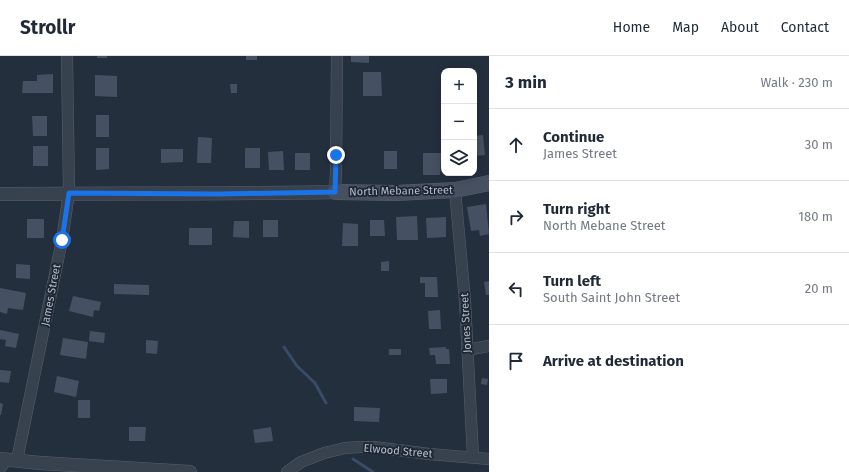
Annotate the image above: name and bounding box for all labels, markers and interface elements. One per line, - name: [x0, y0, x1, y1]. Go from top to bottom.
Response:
- text: Strollr: [20, 16, 75, 39]
- text: Home: [613, 19, 650, 36]
- text: Map: [672, 19, 699, 36]
- text: About: [721, 19, 759, 36]
- text: Contact: [781, 19, 829, 36]
- map controls: [441, 68, 477, 176]
- button: +: [441, 68, 477, 104]
- text: 3 min: [505, 72, 547, 93]
- text: Walk · 230 m: [761, 75, 833, 90]
- button: −: [441, 104, 477, 140]
- text: Continue: [543, 128, 604, 146]
- icon: ahead: [505, 134, 527, 156]
- text: 30 m: [805, 137, 833, 152]
- button: layers: [441, 140, 477, 176]
- route end: [327, 146, 345, 164]
- text: James Street: [543, 146, 617, 161]
- street label: North Mebane Street: [349, 184, 453, 198]
- text: Turn right: [543, 200, 610, 218]
- icon: right: [505, 206, 527, 228]
- text: 180 m: [798, 209, 833, 224]
- text: North Mebane Street: [543, 218, 666, 233]
- route start: [53, 231, 71, 249]
- street label: James Street: [39, 263, 63, 327]
- text: Turn left: [543, 272, 601, 290]
- icon: left: [505, 278, 527, 300]
- text: 20 m: [805, 281, 833, 296]
- text: South Saint John Street: [543, 290, 680, 305]
- street label: Jones Street: [458, 293, 474, 353]
- icon: arrive: [505, 350, 527, 372]
- text: Arrive at destination: [543, 352, 684, 370]
- street label: Elwood Street: [363, 442, 433, 460]

